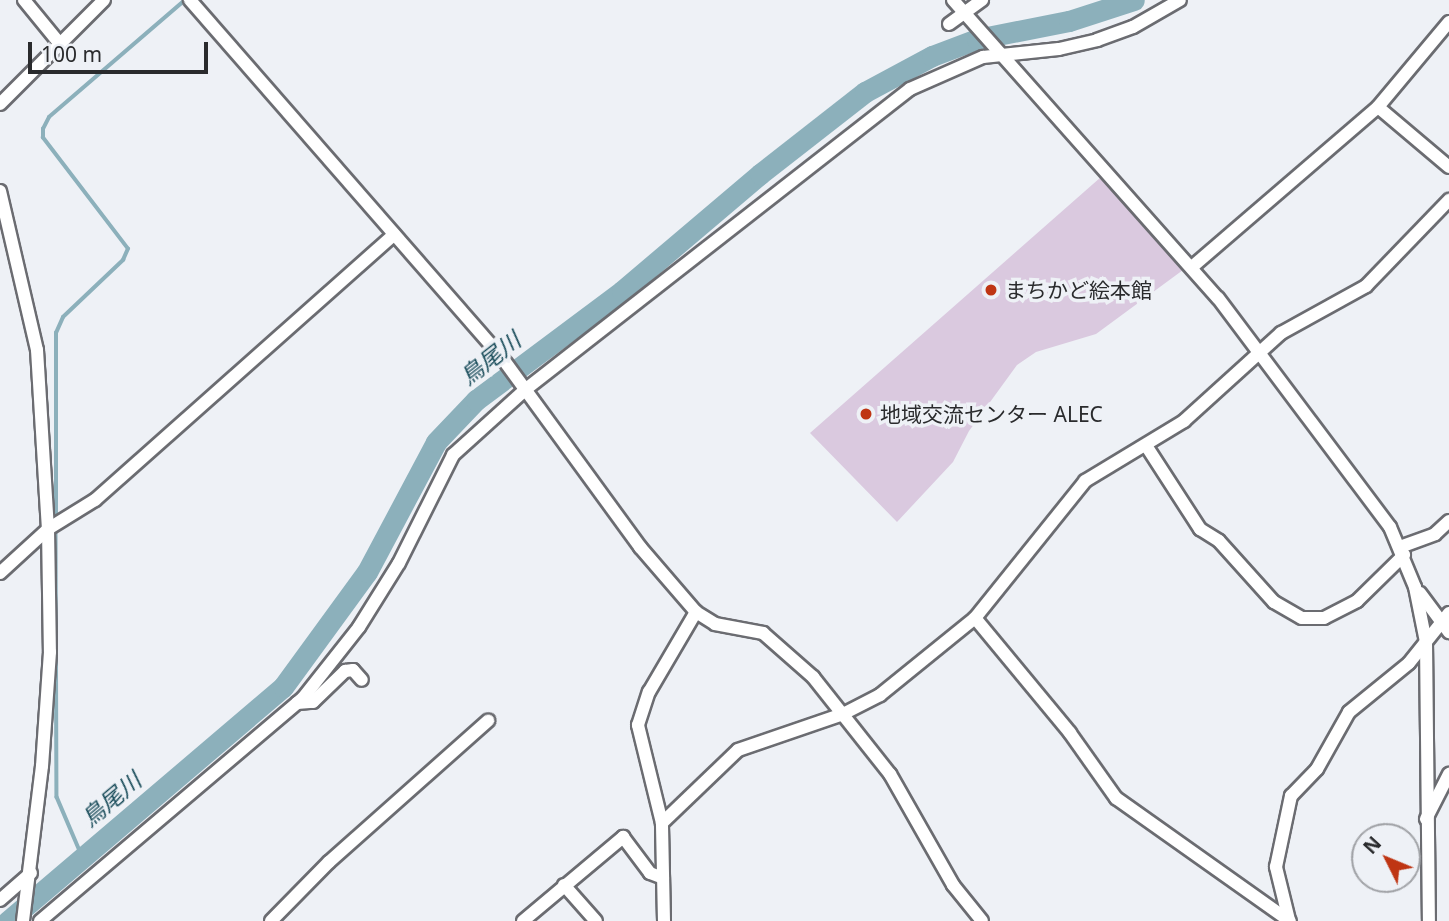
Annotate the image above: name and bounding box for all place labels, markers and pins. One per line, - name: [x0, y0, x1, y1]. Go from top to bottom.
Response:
- place label: まちかど絵本館: [1005, 277, 1152, 303]
- marker: まちかど絵本館: [983, 282, 999, 298]
- place label: 地域交流センター ALEC: [880, 401, 1103, 427]
- marker: 地域交流センター ALEC: [858, 406, 874, 422]

